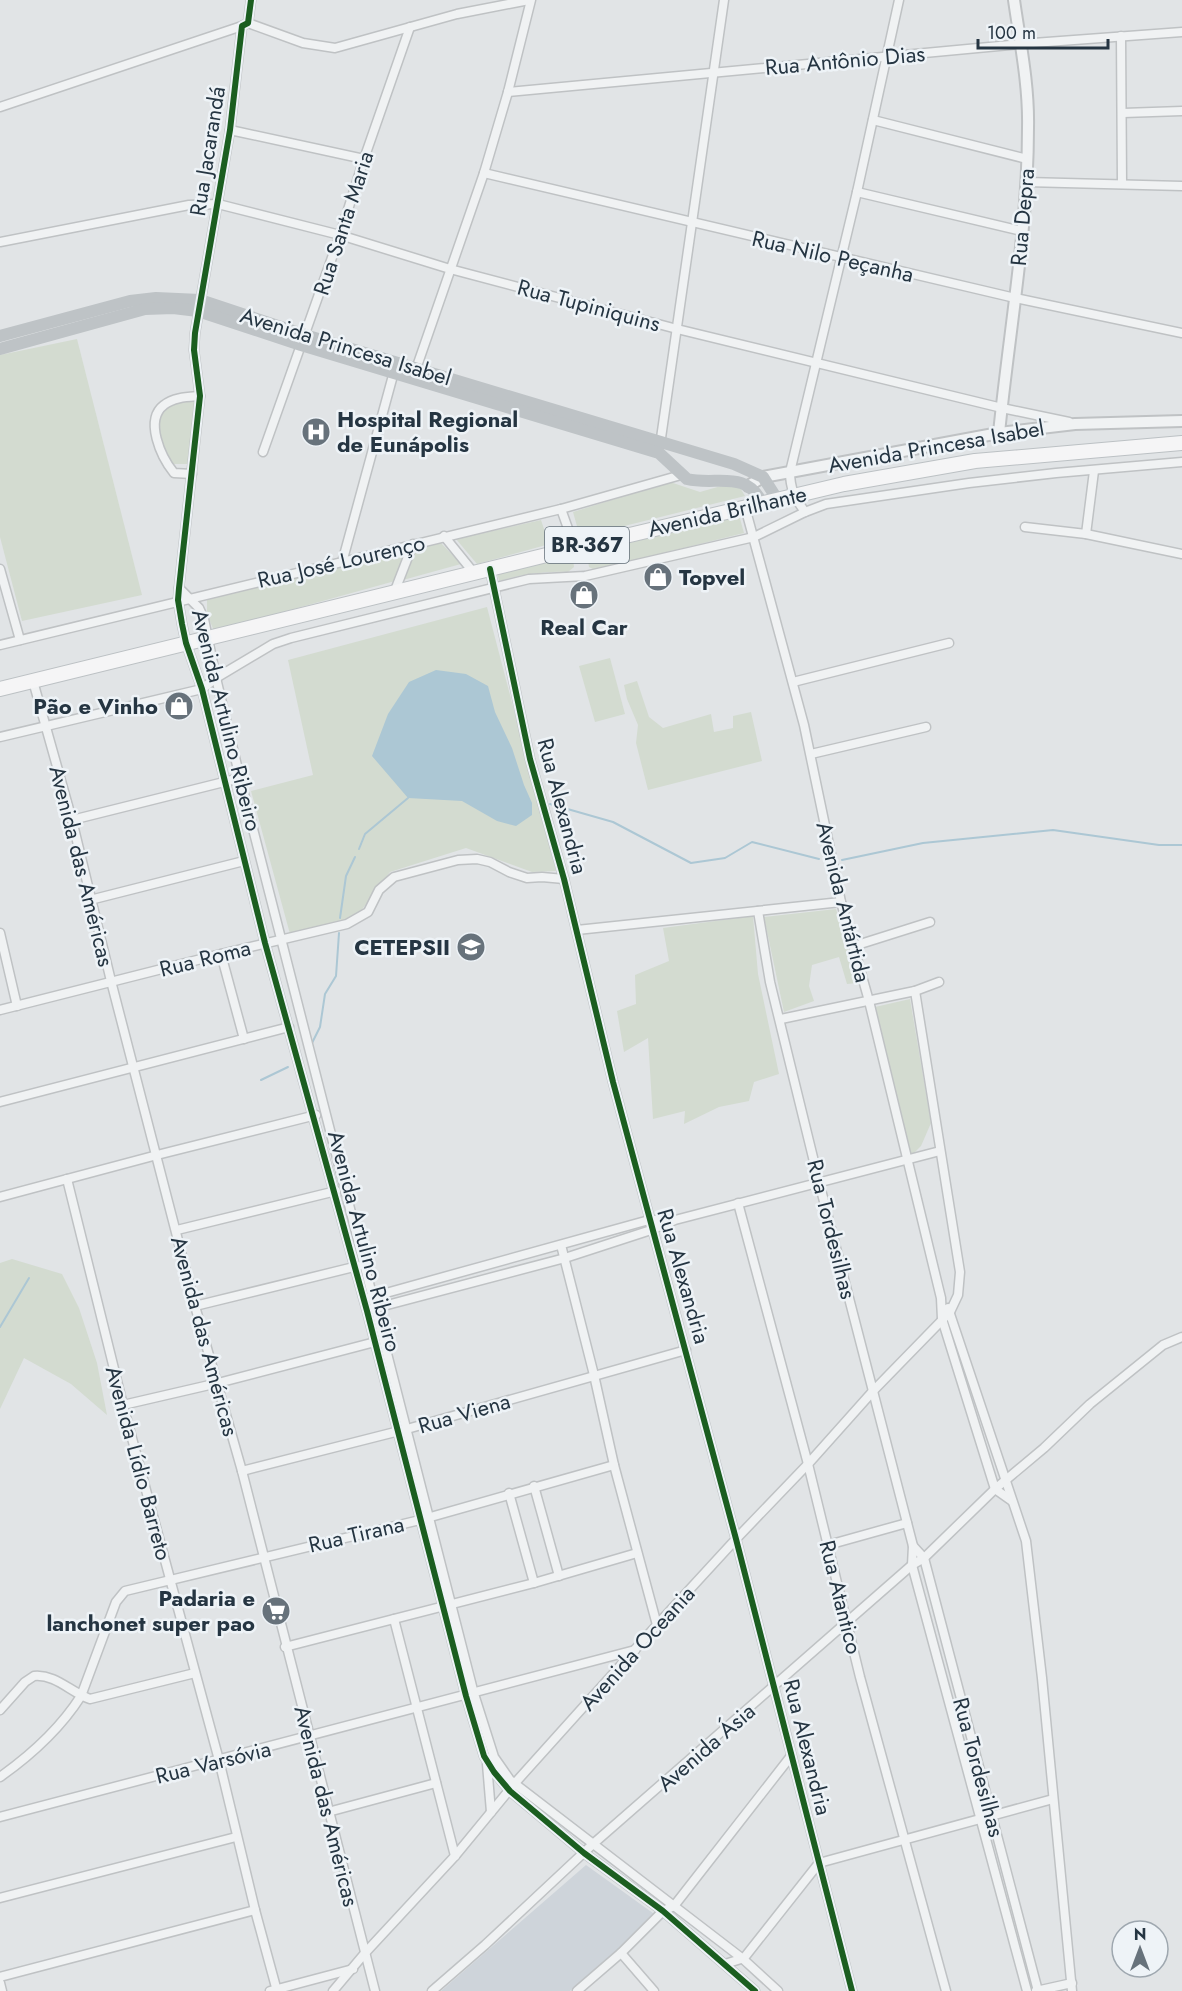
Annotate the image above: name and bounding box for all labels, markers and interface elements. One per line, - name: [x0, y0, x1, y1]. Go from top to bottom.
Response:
- scale bar: [978, 12, 1108, 50]
- text: 100 m: [987, 20, 1036, 46]
- street label: Rua Antônio Dias: [764, 37, 926, 83]
- street label: Rua Jacarandá: [181, 84, 233, 218]
- street label: Rua Santa Maria: [305, 147, 381, 299]
- street label: Rua Depra: [1002, 167, 1042, 267]
- street label: Rua Nilo Peçanha: [749, 222, 917, 290]
- street label: Rua Tupiniquins: [514, 271, 664, 339]
- street label: Avenida Princesa Isabel: [237, 299, 455, 393]
- place label: Hospital Regional de Eunápolis: [337, 403, 518, 460]
- street label: Avenida Princesa Isabel: [825, 411, 1047, 481]
- hospital icon: Hospital Regional de Eunápolis: [300, 416, 332, 448]
- street label: Avenida Brilhante: [644, 477, 810, 545]
- street label: Rua José Lourenço: [254, 526, 428, 596]
- road number: BR-367: [545, 527, 629, 563]
- shop icon: Topvel: [642, 561, 674, 593]
- place label: Topvel: [679, 561, 745, 593]
- shop icon: Real Car: [568, 579, 600, 611]
- street label: Avenida Artulino Ribeiro: [184, 606, 270, 834]
- place label: Real Car: [540, 611, 628, 643]
- place label: Pão e Vinho: [33, 690, 158, 722]
- shop icon: Pão e Vinho: [163, 690, 195, 722]
- street label: Rua Alexandria: [530, 735, 596, 877]
- street label: Avenida das Américas: [42, 762, 122, 970]
- street label: Avenida Antártida: [809, 818, 879, 986]
- street label: Rua Roma: [156, 931, 254, 985]
- place label: CETEPSII: [354, 931, 450, 963]
- school or university icon: CETEPSII: [455, 931, 487, 963]
- street label: Avenida Artulino Ribeiro: [320, 1127, 410, 1355]
- street label: Rua Tordesilhas: [799, 1156, 865, 1302]
- street label: Rua Alexandria: [649, 1205, 719, 1347]
- street label: Avenida das Américas: [163, 1232, 247, 1440]
- street label: Avenida Lídio Barreto: [98, 1362, 180, 1564]
- street label: Rua Viena: [414, 1385, 514, 1441]
- street label: Rua Tirana: [305, 1507, 407, 1561]
- street label: Rua Atantico: [811, 1537, 871, 1657]
- street label: Avenida Oceania: [572, 1578, 702, 1718]
- place label: Padaria e lanchonet super pao: [46, 1582, 255, 1639]
- supermarket icon: Padaria e lanchonet super pao: [260, 1595, 292, 1627]
- street label: Rua Alexandria: [776, 1675, 840, 1819]
- street label: Rua Tordesilhas: [945, 1694, 1013, 1840]
- street label: Avenida Ásia: [650, 1695, 762, 1799]
- street label: Avenida das Américas: [287, 1702, 367, 1910]
- street label: Rua Varsóvia: [152, 1732, 274, 1792]
- north arrow: [1110, 1919, 1170, 1979]
- text: N: [1134, 1923, 1146, 1946]

